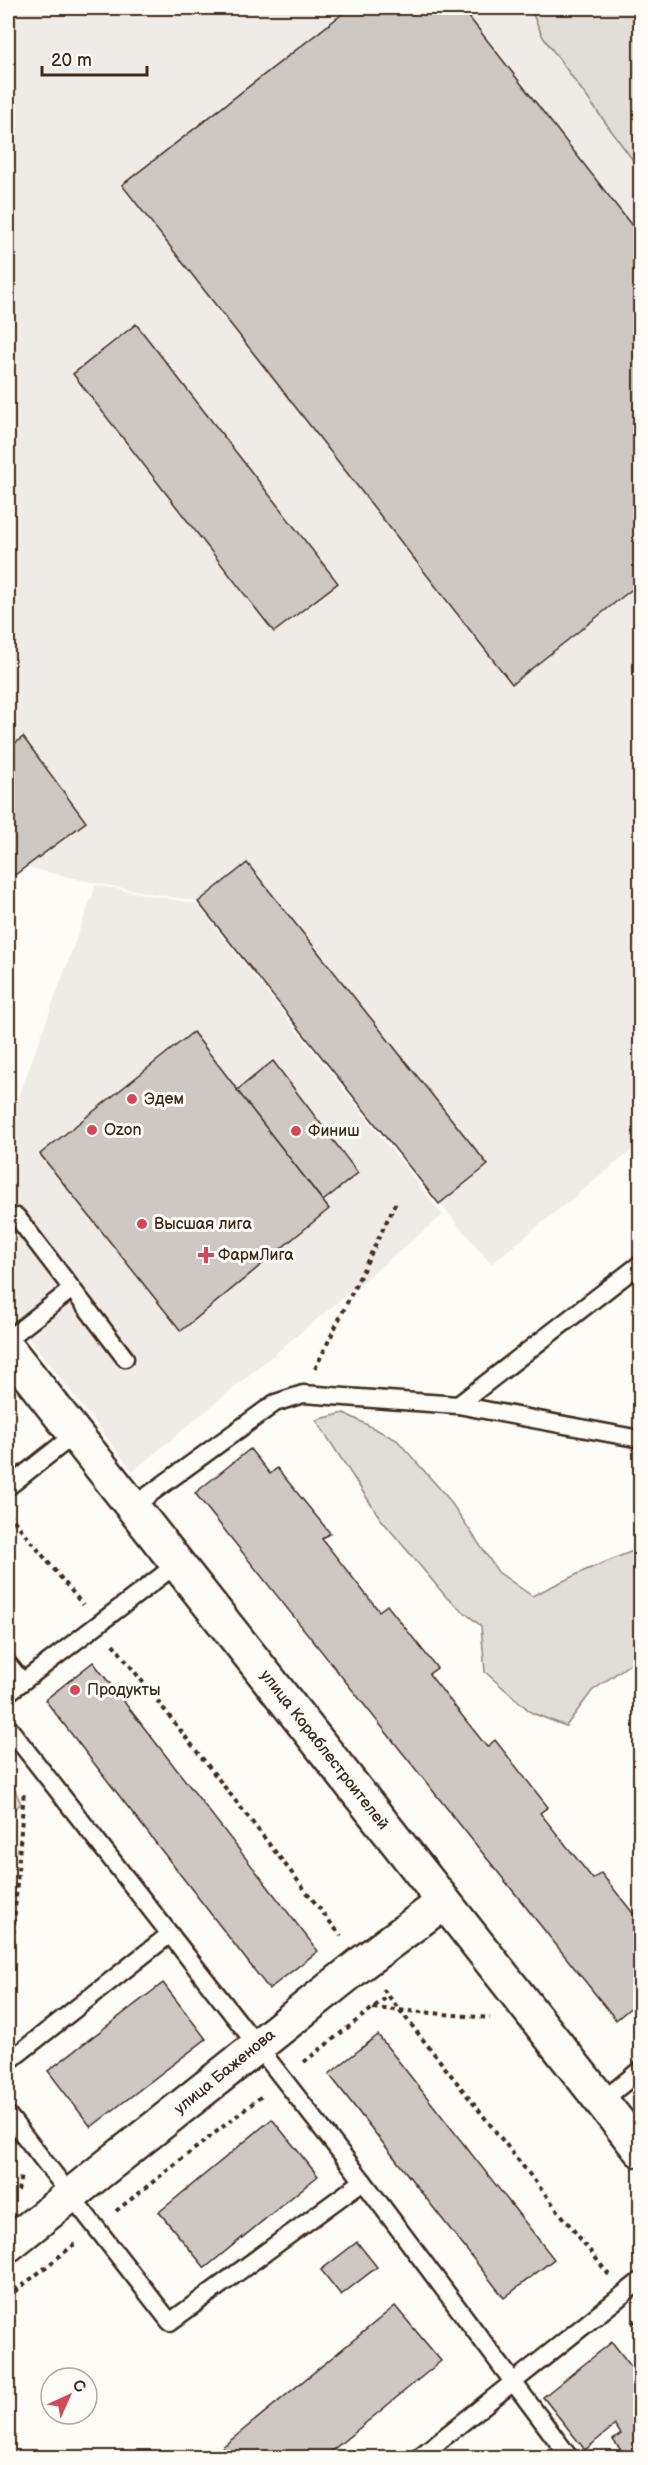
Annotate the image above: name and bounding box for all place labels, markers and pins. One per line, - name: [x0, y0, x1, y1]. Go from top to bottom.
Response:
- place label: Эдем: [144, 1090, 184, 1109]
- marker: Эдем: [125, 1092, 139, 1106]
- place label: Ozon: [104, 1121, 142, 1140]
- place label: Финиш: [308, 1122, 360, 1141]
- marker: Ozon: [85, 1123, 99, 1137]
- marker: Финиш: [289, 1124, 303, 1138]
- place label: Высшая лига: [154, 1215, 252, 1234]
- marker: Высшая лига: [135, 1217, 149, 1231]
- place label: ФармЛига: [218, 1246, 294, 1265]
- marker: ФармЛига: [199, 1248, 213, 1262]
- place label: Продукты: [87, 1681, 160, 1700]
- marker: Продукты: [68, 1683, 82, 1697]

